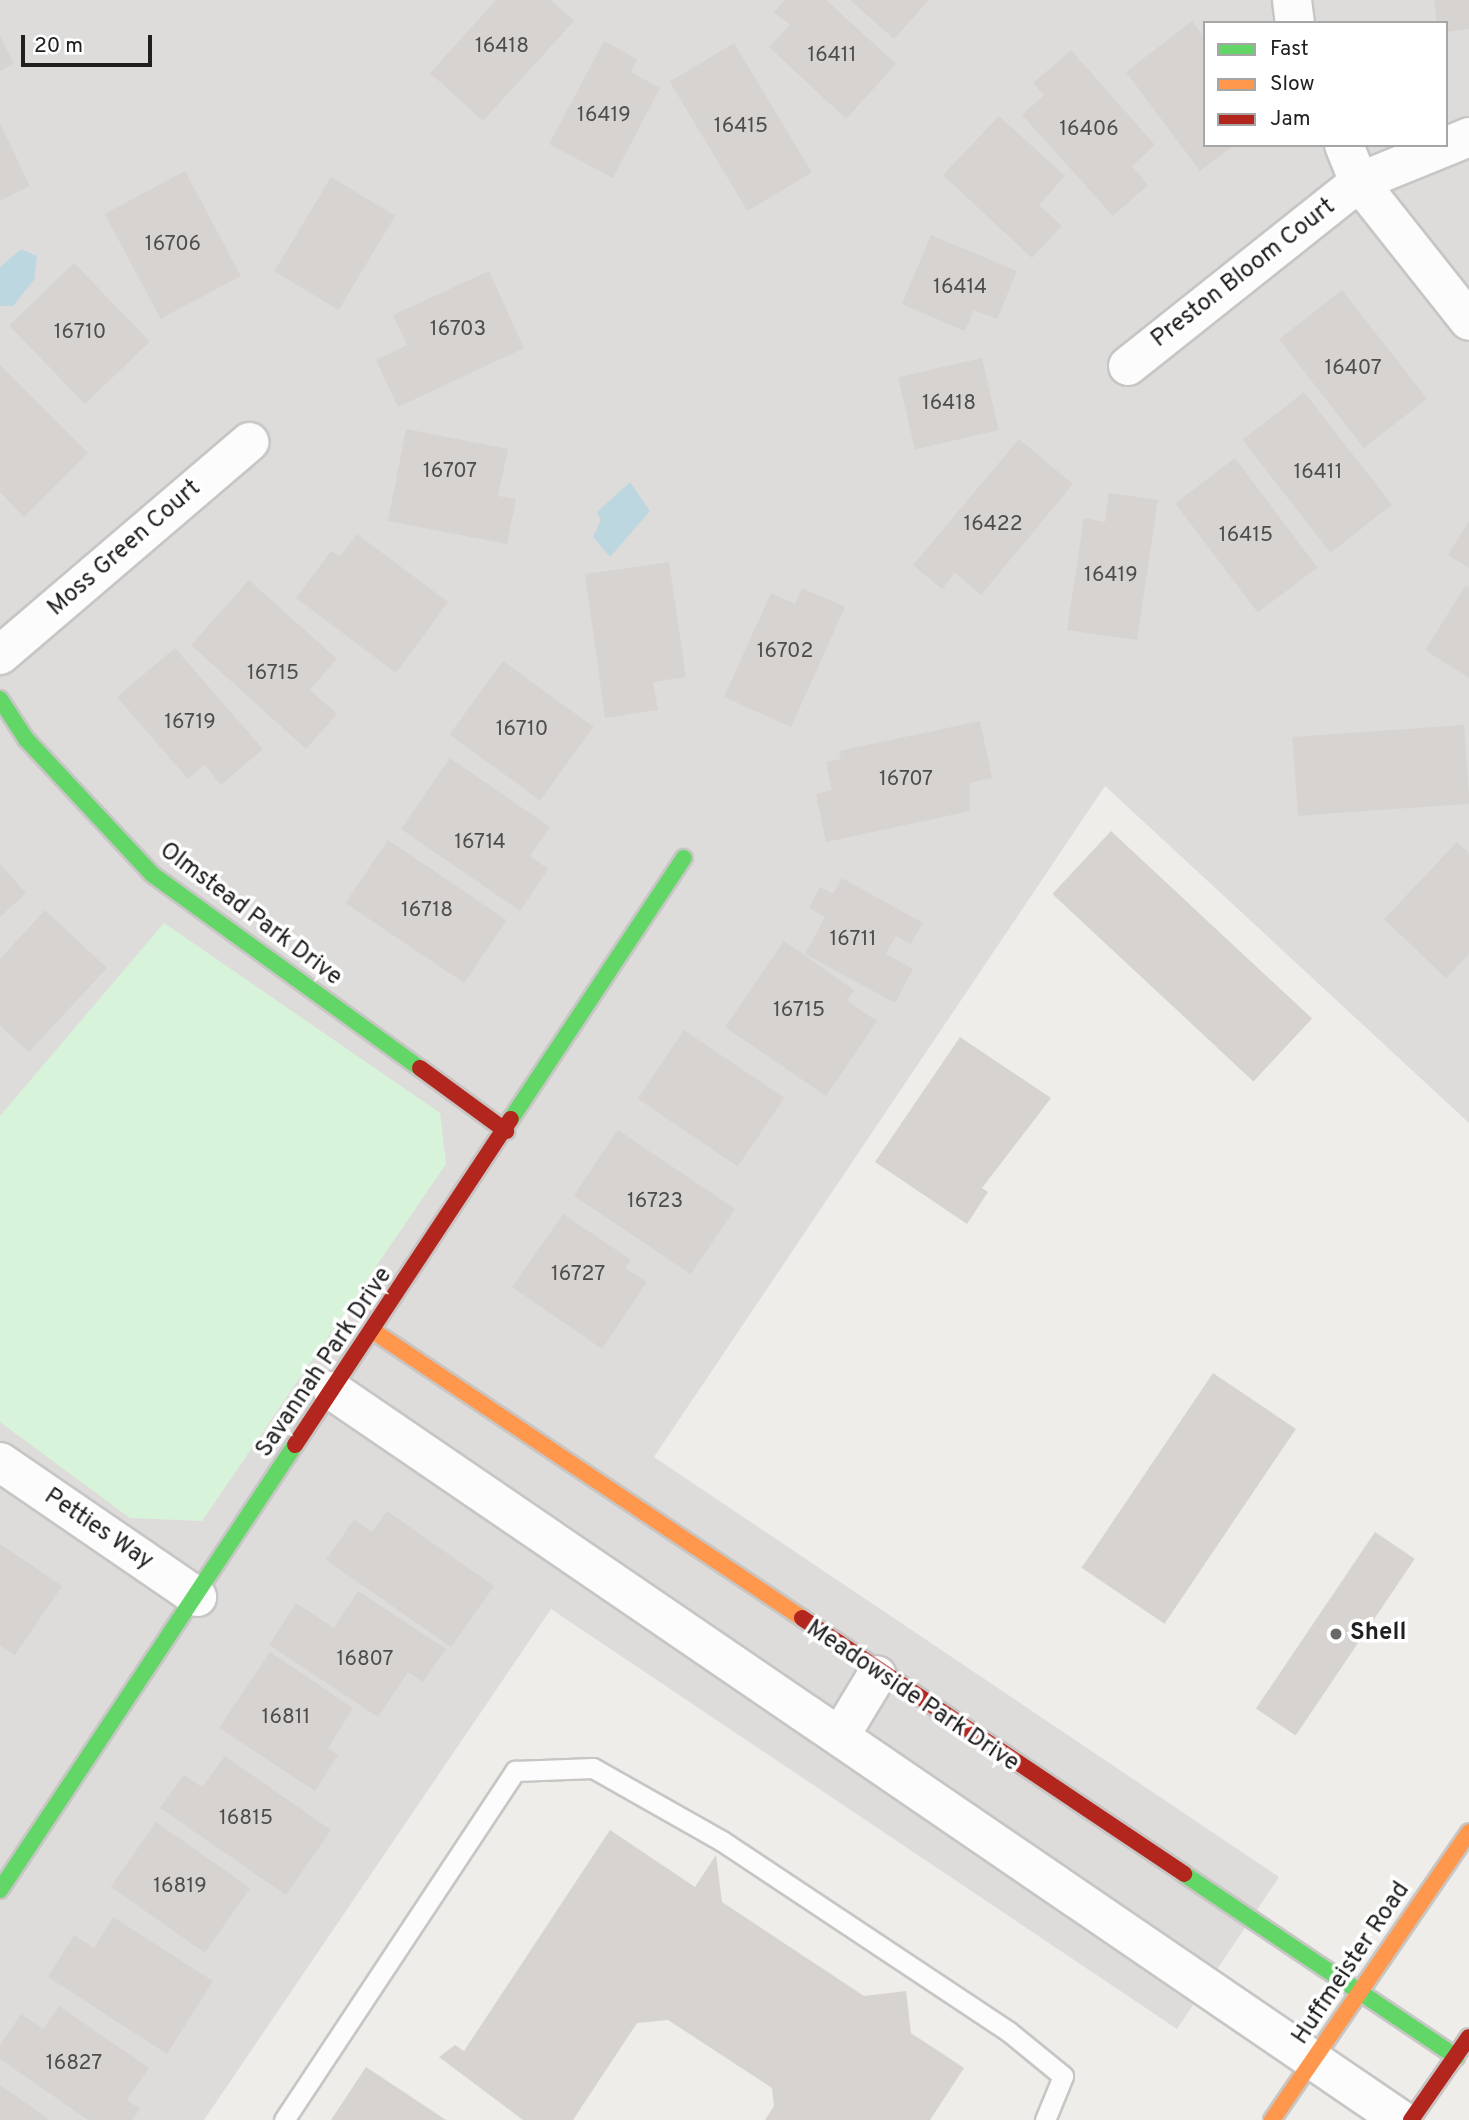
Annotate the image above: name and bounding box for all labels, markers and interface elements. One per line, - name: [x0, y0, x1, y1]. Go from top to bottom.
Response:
- scale bar: [24, 21, 156, 65]
- legend: [1203, 21, 1448, 147]
- text: 20 m: [34, 33, 83, 60]
- house number: 16418: [475, 34, 529, 60]
- text: Fast: [1270, 36, 1309, 63]
- house number: 16411: [807, 43, 857, 69]
- text: Slow: [1270, 71, 1315, 98]
- house number: 16419: [577, 103, 631, 129]
- text: Jam: [1270, 106, 1311, 133]
- house number: 16415: [714, 114, 768, 140]
- house number: 16406: [1059, 117, 1119, 143]
- street label: Preston Bloom Court: [1146, 193, 1342, 355]
- house number: 16706: [145, 232, 201, 258]
- house number: 16414: [933, 275, 987, 301]
- house number: 16703: [430, 317, 486, 343]
- house number: 16710: [54, 320, 106, 346]
- house number: 16407: [1324, 356, 1382, 382]
- house number: 16418: [922, 391, 976, 417]
- house number: 16707: [423, 459, 477, 485]
- house number: 16411: [1293, 460, 1343, 486]
- street label: Moss Green Court: [43, 475, 207, 623]
- house number: 16422: [963, 512, 1023, 538]
- house number: 16415: [1219, 523, 1273, 549]
- house number: 16419: [1084, 563, 1138, 589]
- house number: 16702: [757, 639, 813, 665]
- house number: 16715: [247, 661, 299, 687]
- house number: 16719: [164, 710, 216, 736]
- house number: 16710: [496, 717, 548, 743]
- house number: 16707: [879, 767, 933, 793]
- house number: 16714: [454, 830, 506, 856]
- street label: Olmstead Park Drive: [153, 837, 347, 993]
- house number: 16718: [401, 898, 453, 924]
- house number: 16711: [830, 927, 876, 953]
- house number: 16715: [773, 998, 825, 1024]
- house number: 16723: [627, 1189, 683, 1215]
- house number: 16727: [551, 1262, 605, 1288]
- street label: Savannah Park Drive: [251, 1263, 399, 1463]
- street label: Petties Way: [38, 1483, 158, 1577]
- street label: Meadowside Park Drive: [800, 1615, 1024, 1779]
- place label: Shell: [1350, 1620, 1406, 1648]
- marker: Shell: [1328, 1626, 1344, 1642]
- house number: 16807: [337, 1647, 393, 1673]
- house number: 16811: [262, 1705, 310, 1731]
- house number: 16815: [219, 1806, 273, 1832]
- house number: 16819: [153, 1874, 207, 1900]
- street label: Huffmeister Road: [1287, 1877, 1417, 2051]
- house number: 16827: [46, 2051, 102, 2077]

